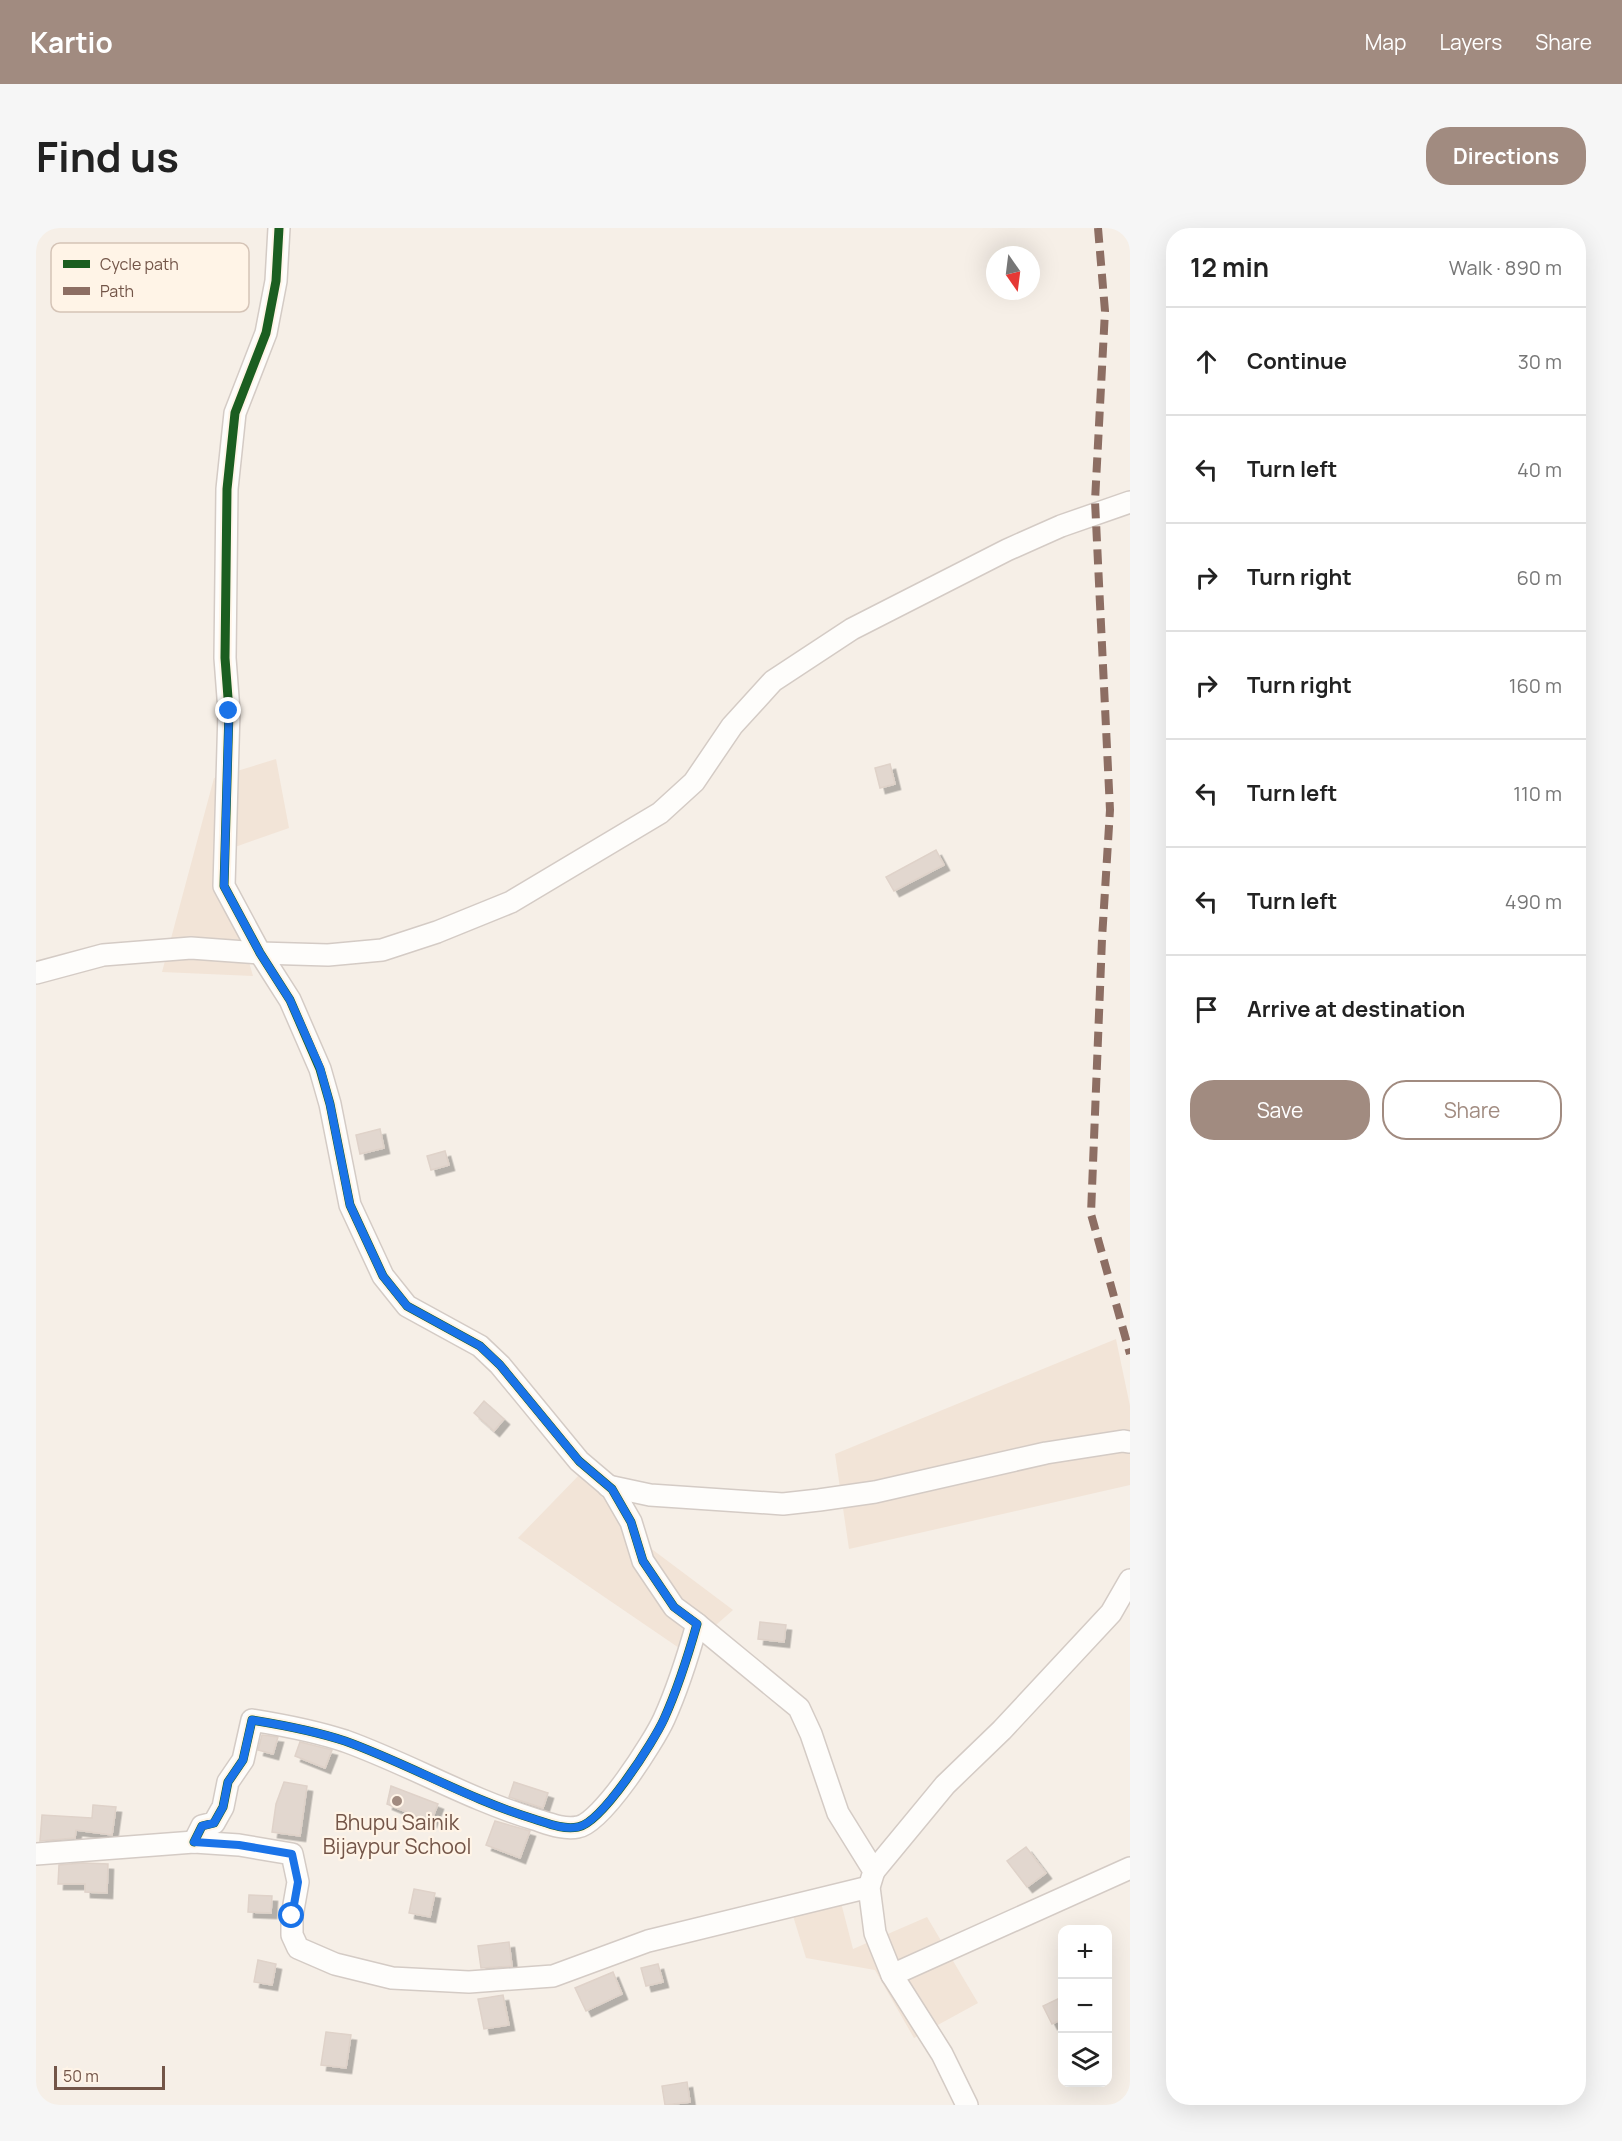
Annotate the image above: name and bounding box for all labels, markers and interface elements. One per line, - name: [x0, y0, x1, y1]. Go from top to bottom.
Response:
- text: Kartio: [30, 23, 113, 61]
- text: Map: [1365, 28, 1406, 56]
- text: Layers: [1439, 28, 1502, 56]
- text: Share: [1535, 28, 1592, 56]
- text: Find us: [36, 127, 179, 185]
- button: Directions: [1426, 127, 1586, 185]
- legend: [51, 243, 249, 312]
- north arrow: [986, 246, 1040, 300]
- text: 12 min: [1190, 249, 1269, 285]
- text: Cycle path: [100, 253, 179, 275]
- text: Walk · 890 m: [1449, 254, 1562, 281]
- text: Path: [100, 280, 134, 302]
- icon: ahead: [1190, 345, 1223, 378]
- text: Continue: [1247, 346, 1347, 376]
- text: 30 m: [1518, 348, 1562, 375]
- icon: left: [1190, 453, 1223, 486]
- text: Turn left: [1247, 454, 1337, 484]
- text: 40 m: [1517, 456, 1562, 483]
- icon: right: [1190, 561, 1223, 594]
- text: Turn right: [1247, 562, 1352, 592]
- text: 60 m: [1516, 564, 1562, 591]
- icon: right: [1190, 669, 1223, 702]
- text: Turn right: [1247, 670, 1352, 700]
- text: 160 m: [1509, 672, 1562, 699]
- route end: [215, 697, 241, 723]
- icon: left: [1190, 777, 1223, 810]
- text: Turn left: [1247, 778, 1337, 808]
- text: 110 m: [1513, 780, 1562, 807]
- icon: left: [1190, 885, 1223, 918]
- text: Turn left: [1247, 886, 1337, 916]
- text: 490 m: [1505, 888, 1562, 915]
- icon: arrive: [1190, 993, 1223, 1026]
- text: Arrive at destination: [1247, 994, 1465, 1024]
- button: Save: [1190, 1080, 1370, 1140]
- button: Share: [1382, 1080, 1562, 1140]
- marker: Bhupu Sainik Bijaypur School: [390, 1794, 404, 1808]
- place label: Bhupu Sainik Bijaypur School: [323, 1808, 471, 1860]
- route start: [278, 1902, 304, 1928]
- map controls: [1058, 1925, 1112, 2087]
- button: +: [1058, 1925, 1112, 1979]
- button: −: [1058, 1979, 1112, 2033]
- button: layers: [1058, 2033, 1112, 2087]
- scale bar: [54, 2063, 165, 2090]
- text: 50 m: [63, 2065, 99, 2087]

